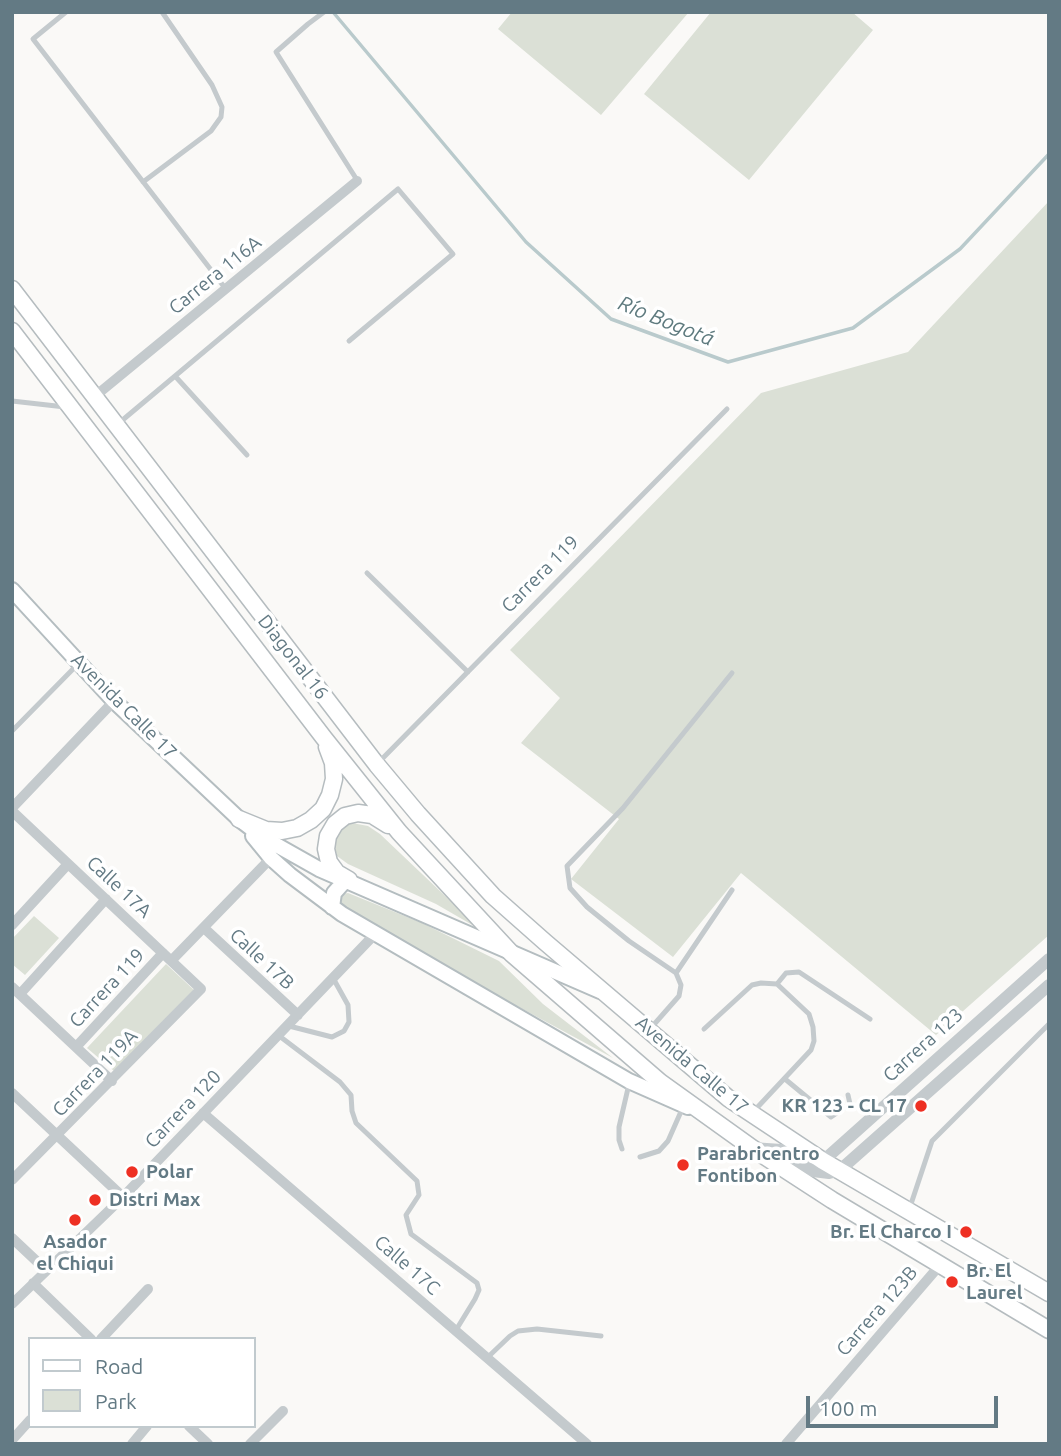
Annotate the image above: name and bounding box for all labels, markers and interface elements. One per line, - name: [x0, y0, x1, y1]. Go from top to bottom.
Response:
- street label: Carrera 116A: [164, 231, 266, 319]
- water label: Río Bogotá: [615, 290, 717, 352]
- street label: Carrera 119: [497, 531, 583, 617]
- street label: Diagonal 16: [253, 610, 333, 704]
- street label: Avenida Calle 17: [66, 648, 182, 764]
- street label: Calle 17A: [82, 851, 156, 923]
- street label: Calle 17B: [225, 923, 299, 995]
- street label: Carrera 119: [65, 944, 149, 1032]
- street label: Carrera 123: [878, 1003, 968, 1087]
- street label: Avenida Calle 17: [631, 1011, 753, 1119]
- street label: Carrera 119A: [48, 1025, 142, 1121]
- street label: Carrera 120: [140, 1065, 226, 1153]
- place label: KR 123 - CL 17: [782, 1095, 907, 1117]
- marker: KR 123 - CL 17: [913, 1098, 929, 1114]
- place label: Parabricentro Fontibon: [697, 1143, 820, 1187]
- marker: Parabricentro Fontibon: [675, 1157, 691, 1173]
- place label: Polar: [146, 1161, 193, 1183]
- marker: Polar: [124, 1164, 140, 1180]
- place label: Distri Max: [109, 1189, 200, 1211]
- marker: Distri Max: [87, 1192, 103, 1208]
- marker: Asador el Chiqui: [67, 1212, 83, 1228]
- place label: Br. El Charco I: [830, 1221, 952, 1243]
- marker: Br. El Charco I: [958, 1224, 974, 1240]
- street label: Calle 17C: [370, 1230, 444, 1300]
- place label: Asador el Chiqui: [36, 1231, 114, 1275]
- place label: Br. El Laurel: [966, 1260, 1022, 1304]
- street label: Carrera 123B: [832, 1261, 922, 1361]
- marker: Br. El Laurel: [944, 1274, 960, 1290]
- legend: [28, 1337, 256, 1428]
- text: Road: [95, 1354, 143, 1378]
- scale bar: [809, 1382, 1002, 1426]
- text: Park: [95, 1389, 137, 1413]
- text: 100 m: [819, 1396, 877, 1420]

